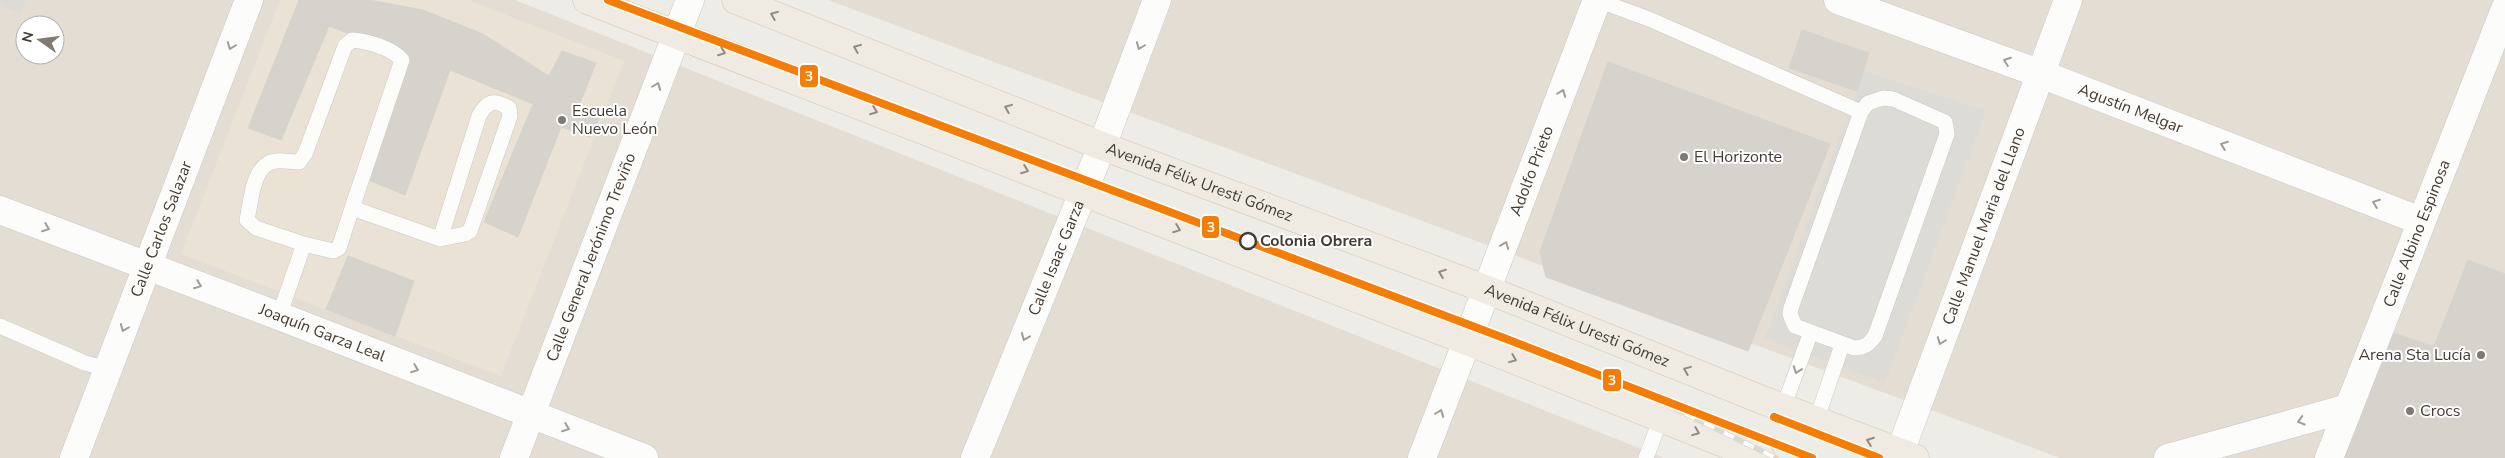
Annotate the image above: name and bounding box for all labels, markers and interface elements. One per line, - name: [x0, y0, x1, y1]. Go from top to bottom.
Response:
- one-way arrow: [770, 11, 779, 22]
- north arrow: [15, 15, 65, 65]
- text: N: [17, 30, 38, 44]
- one-way arrow: [227, 41, 237, 49]
- one-way arrow: [1136, 41, 1146, 49]
- one-way arrow: [853, 44, 862, 55]
- one-way arrow: [717, 46, 726, 57]
- one-way arrow: [2003, 57, 2012, 67]
- line badge: 3: [799, 64, 819, 88]
- text: 3: [805, 67, 813, 86]
- street label: Agustín Melgar: [2075, 78, 2186, 139]
- one-way arrow: [651, 82, 661, 91]
- one-way arrow: [1556, 89, 1566, 98]
- place label: Escuela Nuevo León: [572, 100, 657, 140]
- one-way arrow: [1004, 104, 1013, 114]
- one-way arrow: [869, 105, 877, 115]
- marker: Escuela Nuevo León: [556, 114, 568, 126]
- street label: Adolfo Prieto: [1505, 123, 1559, 219]
- street label: Calle Manuel Maria del Llano: [1937, 124, 2031, 328]
- street label: Avenida Félix Uresti Gómez: [1103, 137, 1296, 227]
- one-way arrow: [2220, 140, 2229, 151]
- place label: El Horizonte: [1694, 146, 1782, 168]
- street label: Calle General Jerónimo Treviño: [541, 150, 641, 365]
- marker: El Horizonte: [1678, 151, 1690, 163]
- street label: Calle Albino Espinosa: [2378, 157, 2456, 311]
- street label: Calle Carlos Salazar: [125, 158, 198, 300]
- one-way arrow: [1020, 164, 1029, 174]
- street label: Calle Isaac Garza: [1023, 197, 1090, 319]
- one-way arrow: [2372, 199, 2381, 209]
- line badge: 3: [1201, 215, 1220, 239]
- text: 3: [1207, 218, 1215, 237]
- one-way arrow: [41, 222, 49, 232]
- one-way arrow: [1172, 223, 1180, 233]
- place label: Colonia Obrera: [1260, 230, 1372, 252]
- marker: Colonia Obrera: [1239, 232, 1257, 250]
- one-way arrow: [1499, 241, 1509, 250]
- one-way arrow: [1438, 269, 1447, 279]
- one-way arrow: [193, 279, 202, 289]
- street label: Avenida Félix Uresti Gómez: [1481, 279, 1673, 373]
- street label: Joaquín Garza Leal: [255, 298, 389, 368]
- one-way arrow: [119, 323, 130, 332]
- one-way arrow: [1020, 332, 1030, 340]
- one-way arrow: [1937, 336, 1947, 345]
- place label: Arena Sta Lucía: [2358, 344, 2471, 366]
- marker: Arena Sta Lucía: [2475, 349, 2487, 361]
- one-way arrow: [1508, 353, 1517, 364]
- one-way arrow: [410, 363, 418, 373]
- one-way arrow: [1793, 365, 1803, 374]
- one-way arrow: [1683, 366, 1692, 376]
- line badge: 3: [1602, 368, 1622, 392]
- text: 3: [1608, 371, 1616, 390]
- place label: Crocs: [2420, 400, 2460, 422]
- marker: Crocs: [2404, 405, 2416, 417]
- one-way arrow: [1434, 409, 1444, 417]
- one-way arrow: [2297, 416, 2306, 426]
- one-way arrow: [561, 422, 570, 432]
- one-way arrow: [1691, 426, 1700, 437]
- one-way arrow: [1866, 437, 1875, 447]

